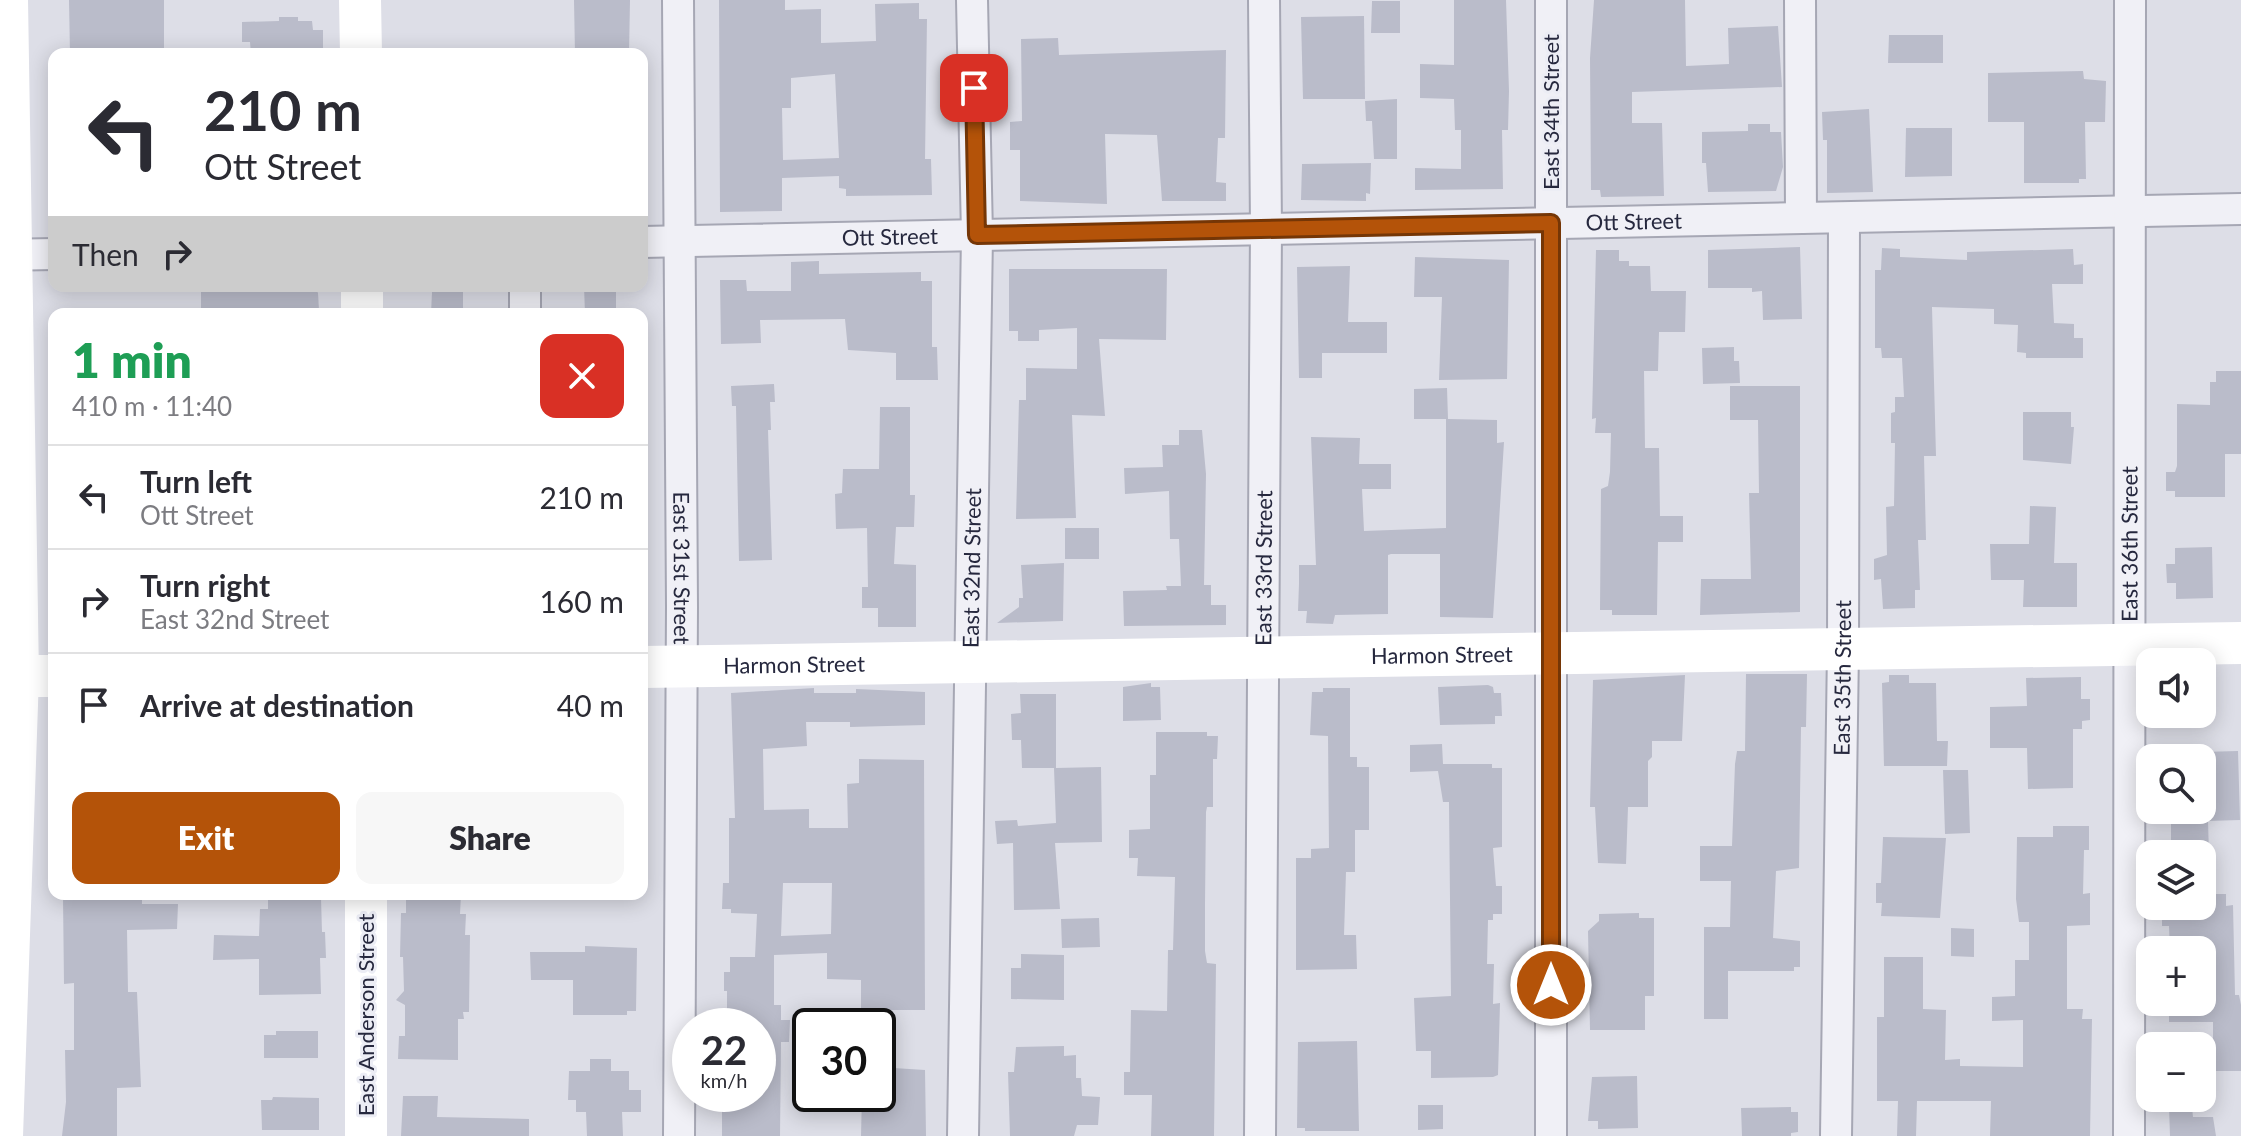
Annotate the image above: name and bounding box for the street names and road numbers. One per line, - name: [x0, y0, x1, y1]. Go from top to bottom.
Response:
- street label: East 34th Street: [1537, 34, 1564, 190]
- street label: Ott Street: [1585, 207, 1682, 236]
- street label: Ott Street: [842, 222, 938, 251]
- street label: East 36th Street: [2115, 466, 2143, 622]
- street label: East 32nd Street: [957, 488, 986, 648]
- street label: East 33rd Street: [1249, 490, 1277, 646]
- street label: East 31st Street: [668, 491, 696, 645]
- street label: East 35th Street: [1827, 600, 1856, 756]
- street label: Harmon Street: [1371, 640, 1513, 669]
- street label: Harmon Street: [723, 650, 865, 679]
- street label: East Anderson Street: [352, 914, 379, 1116]

